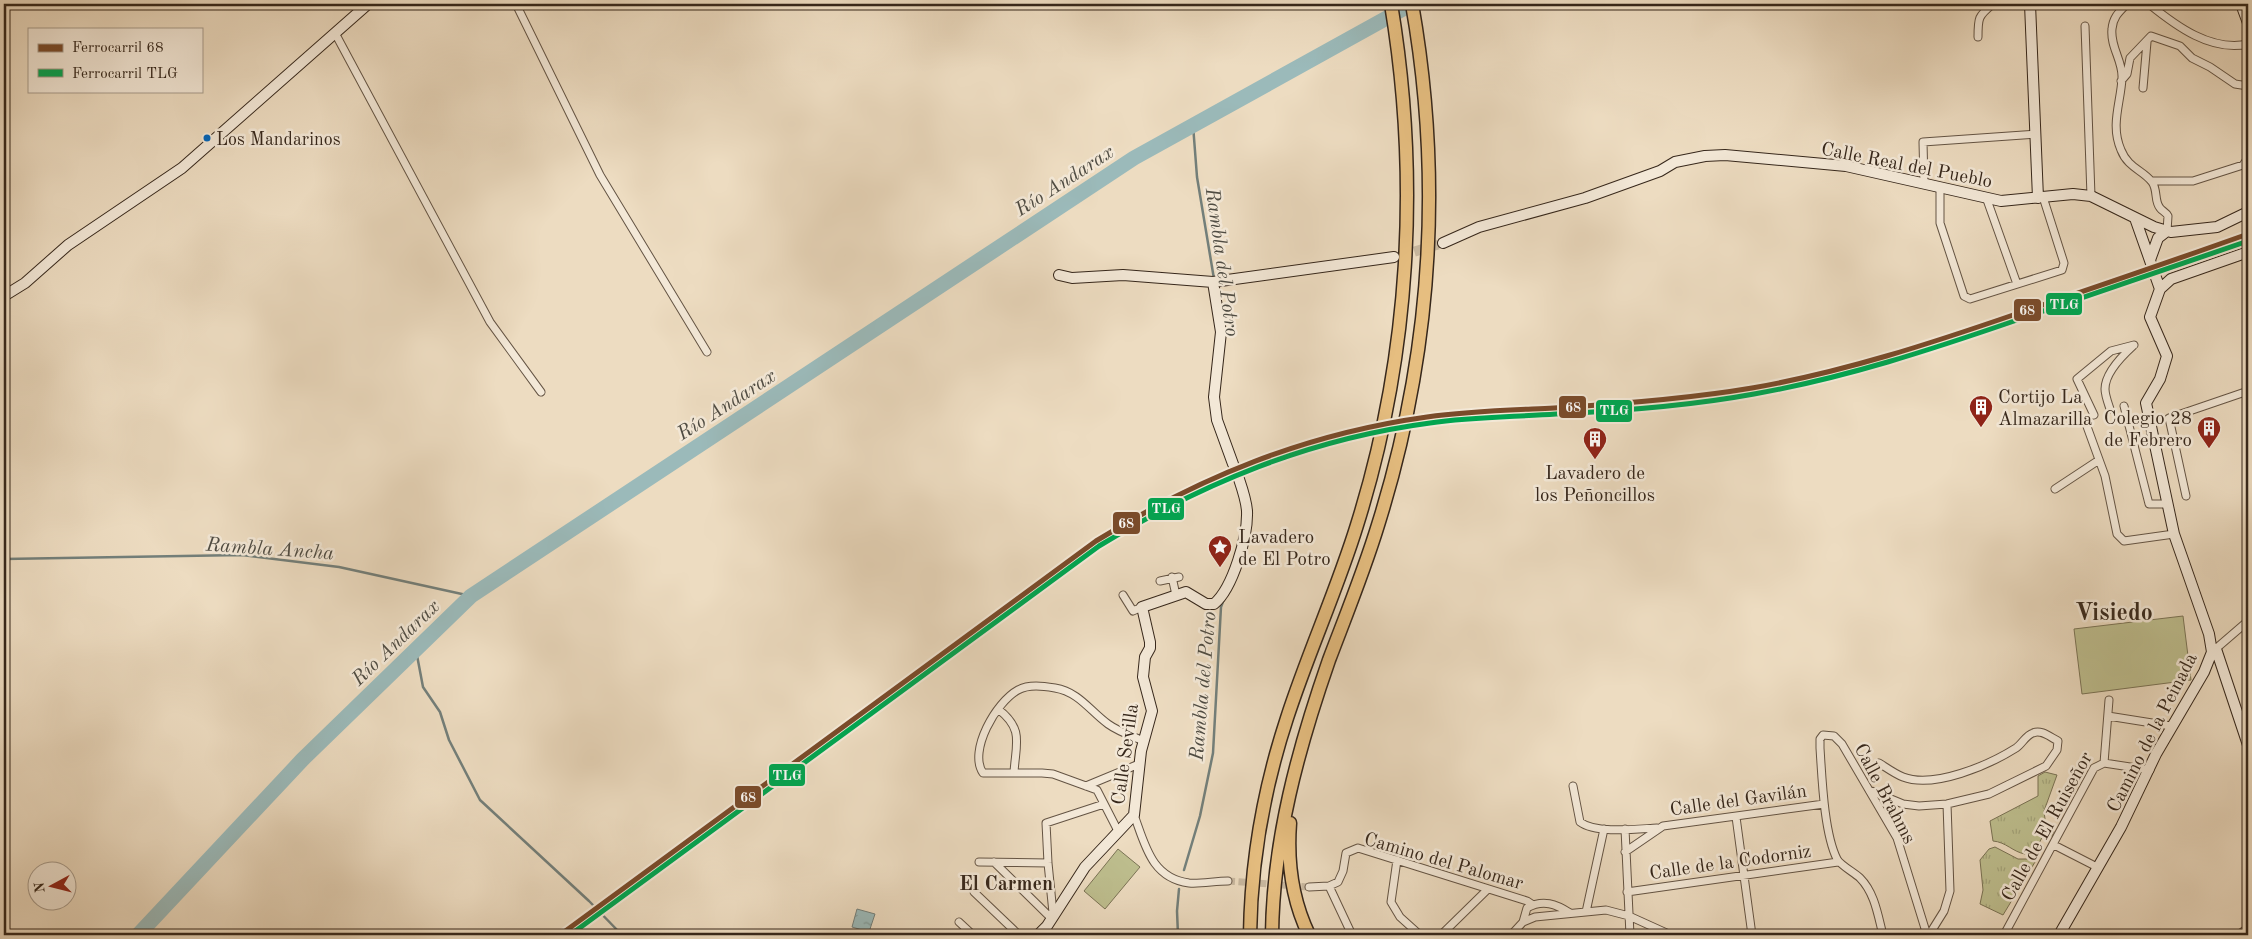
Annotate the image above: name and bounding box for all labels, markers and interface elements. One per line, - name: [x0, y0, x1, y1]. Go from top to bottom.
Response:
- legend: [28, 28, 202, 92]
- text: Ferrocarril 68: [72, 41, 164, 56]
- text: Ferrocarril TLG: [72, 67, 178, 82]
- place label: Los Mandarinos: [216, 131, 341, 149]
- marker: Los Mandarinos: [202, 133, 212, 143]
- street label: Calle Real del Pueblo: [1819, 141, 1994, 192]
- water label: Río Andarax: [1011, 142, 1118, 222]
- water label: Rambla del Potro: [1201, 186, 1241, 338]
- line badge: TLG: [2045, 292, 2083, 316]
- line badge: 68: [2013, 298, 2042, 322]
- text: TLG: [2049, 298, 2079, 312]
- text: 68: [2019, 304, 2035, 318]
- water label: Río Andarax: [673, 366, 780, 446]
- place label: Cortijo La Almazarilla: [1998, 389, 2093, 430]
- building icon: Cortijo La Almazarilla: [1968, 394, 1994, 428]
- line badge: 68: [1558, 395, 1587, 419]
- line badge: TLG: [1595, 399, 1633, 423]
- text: 68: [1565, 401, 1581, 415]
- text: TLG: [1599, 404, 1629, 418]
- place label: Colegio 28 de Febrero: [2104, 410, 2192, 451]
- building icon: Colegio 28 de Febrero: [2196, 415, 2222, 449]
- building icon: Lavadero de los Peñoncillos: [1582, 426, 1608, 460]
- place label: Lavadero de los Peñoncillos: [1535, 465, 1655, 506]
- line badge: TLG: [1147, 497, 1185, 521]
- text: TLG: [1151, 502, 1181, 516]
- line badge: 68: [1112, 511, 1141, 535]
- text: 68: [1118, 517, 1134, 531]
- place label: Lavadero de El Potro: [1238, 529, 1331, 570]
- place icon: Lavadero de El Potro: [1207, 534, 1233, 568]
- water label: Rambla Ancha: [204, 535, 335, 564]
- water label: Río Andarax: [348, 597, 444, 691]
- district label: Visiedo: [2075, 602, 2153, 626]
- water label: Rambla del Potro: [1187, 611, 1220, 763]
- street label: Camino de la Peinada: [2105, 650, 2202, 816]
- street label: Calle Sevilla: [1110, 702, 1143, 806]
- street label: Calle Brahms: [1849, 741, 1918, 847]
- street label: Calle de El Ruiseñor: [1999, 749, 2097, 905]
- line badge: TLG: [768, 763, 806, 787]
- text: TLG: [772, 769, 802, 783]
- street label: Calle del Gavilán: [1669, 782, 1808, 820]
- line badge: 68: [734, 785, 762, 809]
- text: 68: [740, 791, 756, 805]
- street label: Camino del Palomar: [1362, 831, 1525, 894]
- street label: Calle de la Codorniz: [1648, 843, 1813, 884]
- north arrow: [28, 862, 78, 912]
- district label: El Carmen: [959, 875, 1053, 895]
- text: N: [32, 881, 48, 894]

